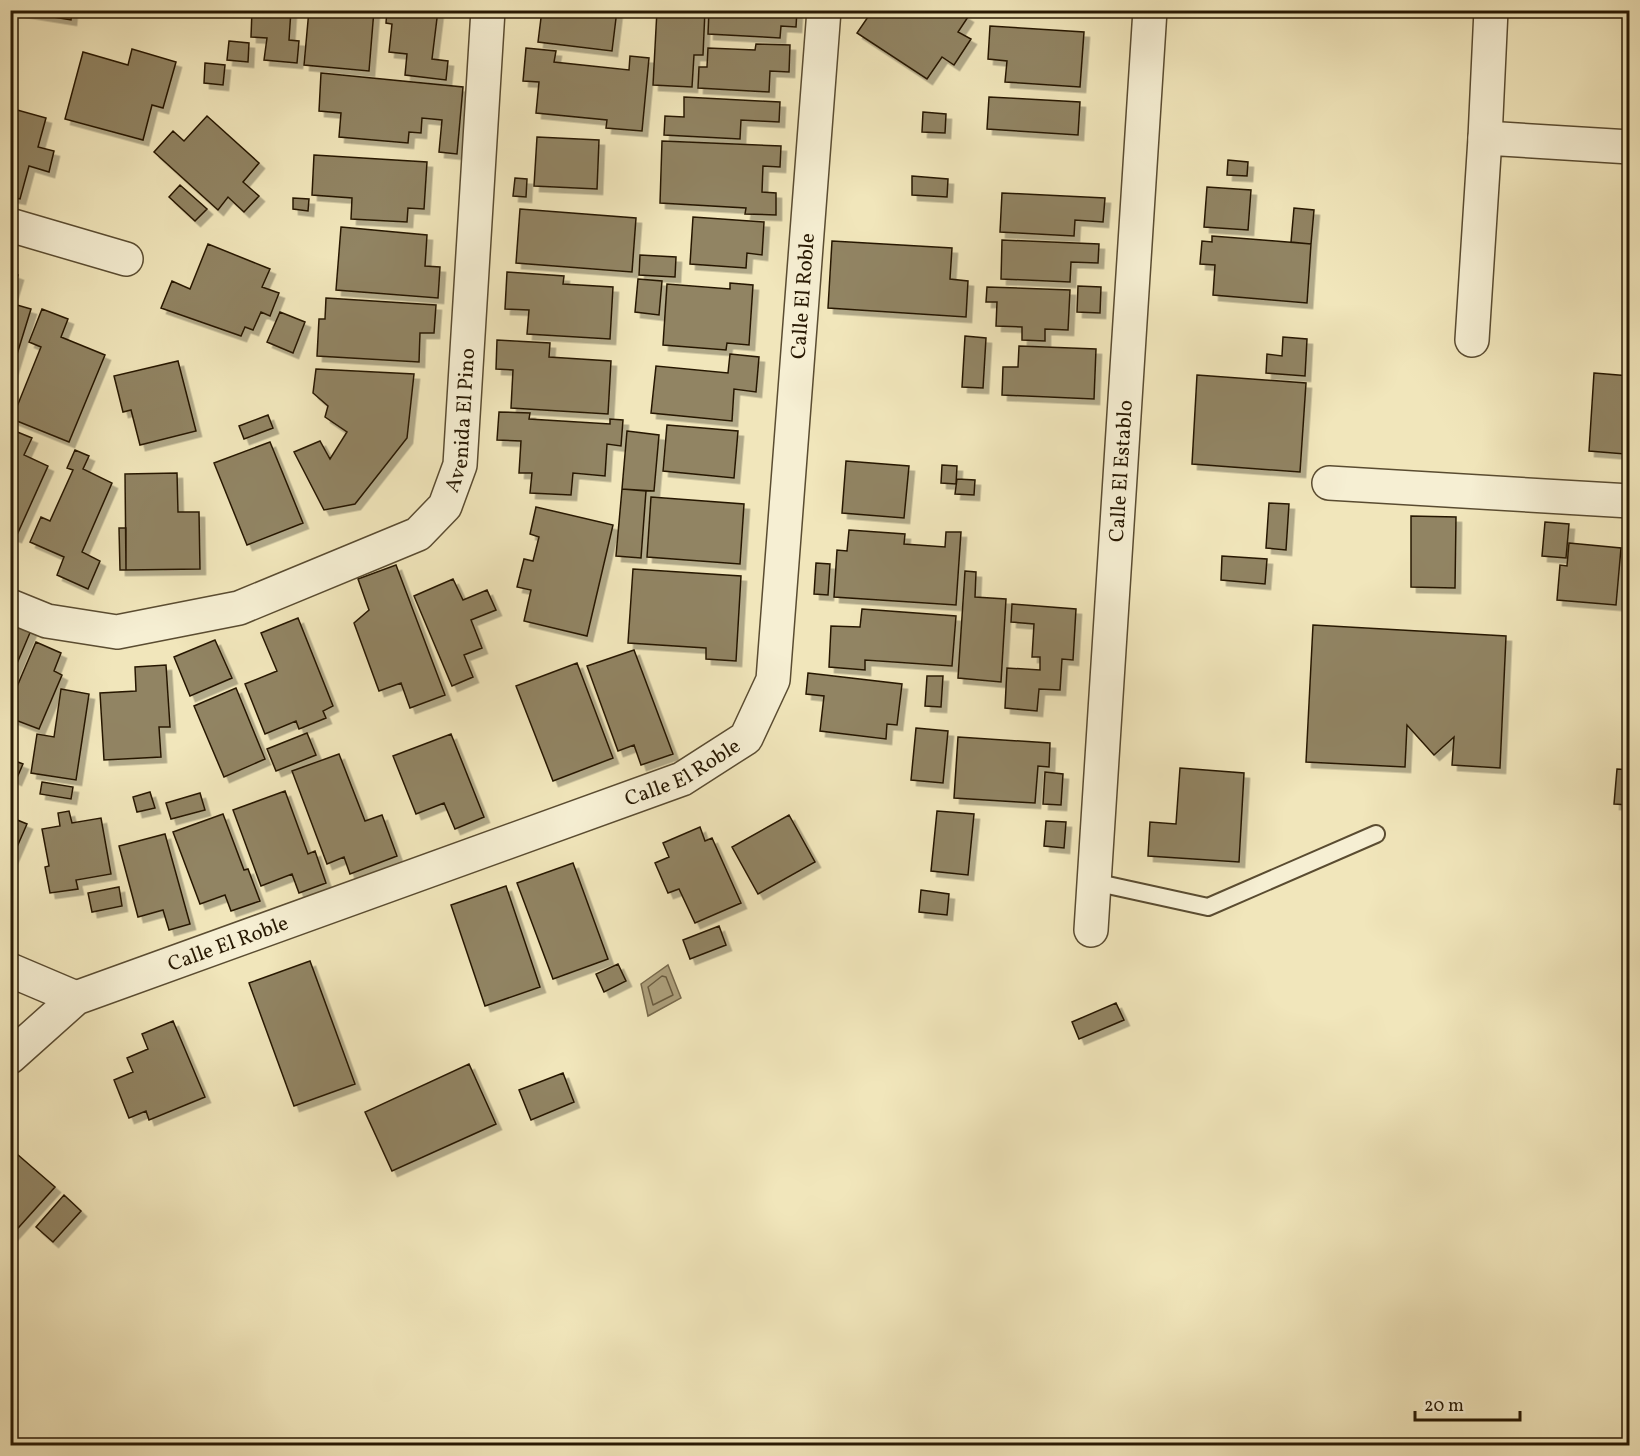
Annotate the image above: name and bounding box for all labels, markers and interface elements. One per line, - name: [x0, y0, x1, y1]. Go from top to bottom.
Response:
- street label: Calle El Roble: [784, 232, 823, 360]
- street label: Avenida El Pino: [438, 347, 483, 497]
- street label: Calle El Establo: [1103, 399, 1141, 543]
- street label: Calle El Roble: [621, 732, 747, 814]
- street label: Calle El Roble: [164, 909, 293, 980]
- scale bar: [1415, 1384, 1520, 1422]
- text: 20 m: [1424, 1394, 1464, 1419]

